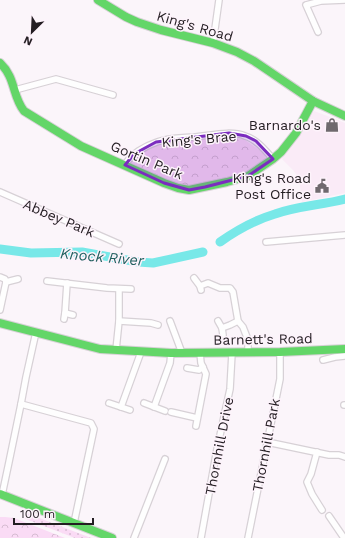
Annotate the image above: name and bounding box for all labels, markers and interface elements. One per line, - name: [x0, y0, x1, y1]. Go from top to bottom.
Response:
- street label: King's Road: [155, 7, 235, 45]
- north arrow: [12, 12, 52, 52]
- text: N: [22, 33, 35, 48]
- place label: Barnardo's: [249, 117, 321, 133]
- shop icon: Barnardo's: [324, 117, 340, 133]
- street label: King's Brae: [161, 128, 237, 150]
- street label: Gortin Park: [108, 138, 186, 182]
- place label: King's Road Post Office: [232, 170, 311, 202]
- public building icon: King's Road Post Office: [314, 178, 330, 194]
- street label: Abbey Park: [21, 196, 97, 240]
- water label: Knock River: [59, 244, 146, 270]
- street label: Barnett's Road: [213, 330, 313, 348]
- street label: Thornhill Drive: [202, 396, 236, 496]
- street label: Thornhill Park: [249, 397, 283, 493]
- scale bar: [14, 500, 93, 526]
- text: 100 m: [20, 507, 55, 521]

